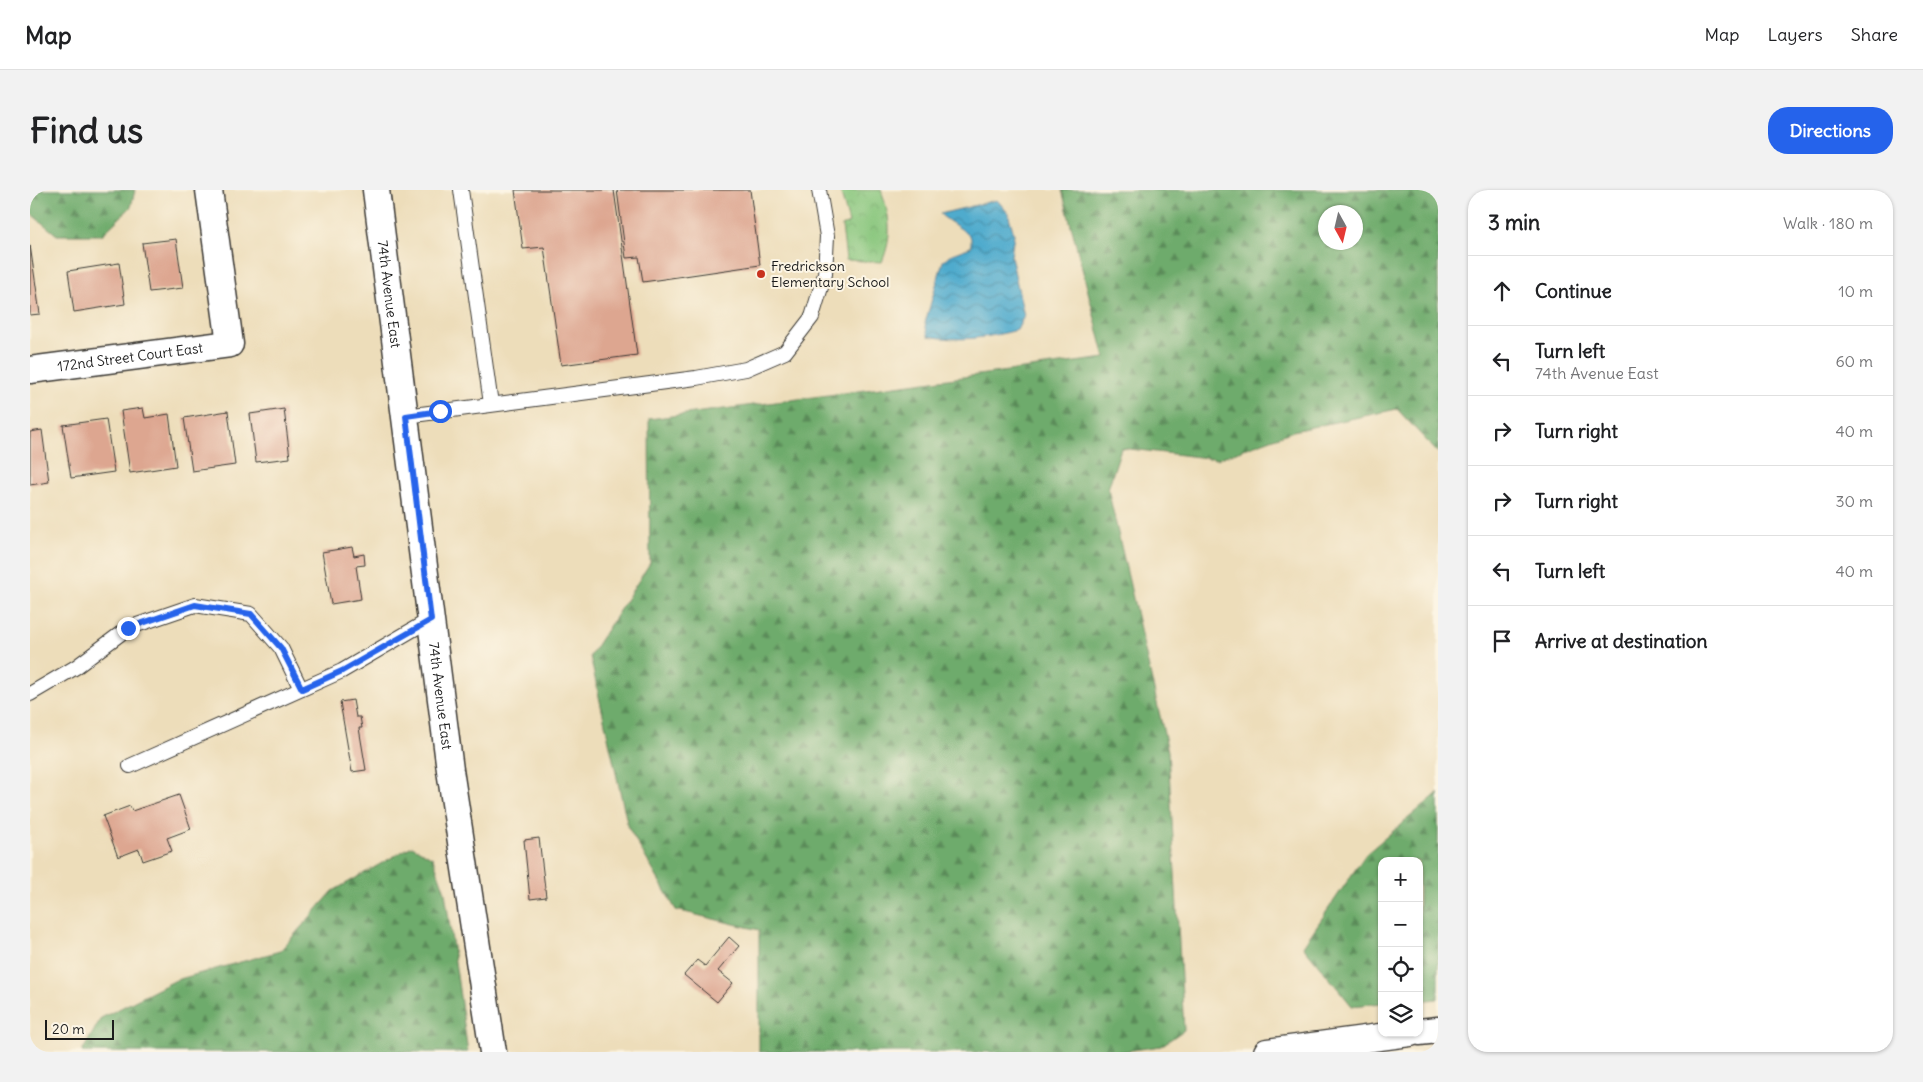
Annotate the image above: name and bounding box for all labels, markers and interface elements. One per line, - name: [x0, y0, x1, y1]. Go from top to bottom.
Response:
- text: Map: [25, 20, 72, 50]
- text: Map: [1704, 23, 1739, 46]
- text: Layers: [1767, 23, 1823, 46]
- text: Share: [1851, 23, 1898, 46]
- button: Directions: [1768, 107, 1893, 154]
- text: Find us: [30, 108, 143, 152]
- north arrow: [1318, 205, 1363, 250]
- text: 3 min: [1488, 209, 1540, 236]
- text: Walk · 180 m: [1783, 213, 1873, 233]
- street label: 74th Avenue East: [374, 239, 405, 349]
- place label: Fredrickson Elementary School: [771, 257, 889, 291]
- marker: Fredrickson Elementary School: [755, 268, 767, 280]
- icon: ahead: [1488, 277, 1516, 305]
- text: Continue: [1535, 279, 1612, 303]
- text: 10 m: [1838, 281, 1873, 301]
- street label: 172nd Street Court East: [56, 339, 204, 375]
- text: Turn left: [1535, 339, 1605, 363]
- icon: left: [1488, 347, 1516, 375]
- text: 60 m: [1835, 351, 1873, 371]
- text: 74th Avenue East: [1535, 363, 1659, 383]
- route start: [429, 400, 452, 423]
- icon: right: [1488, 417, 1516, 445]
- text: Turn right: [1535, 419, 1618, 443]
- text: 40 m: [1835, 421, 1873, 441]
- icon: right: [1488, 487, 1516, 515]
- text: Turn right: [1535, 489, 1618, 513]
- text: 30 m: [1836, 491, 1873, 511]
- icon: left: [1488, 557, 1516, 585]
- text: Turn left: [1535, 559, 1605, 583]
- text: 40 m: [1835, 561, 1873, 581]
- route end: [117, 617, 140, 640]
- icon: arrive: [1488, 627, 1516, 655]
- text: Arrive at destination: [1535, 629, 1708, 653]
- street label: 74th Avenue East: [425, 641, 456, 751]
- map controls: [1378, 857, 1423, 1037]
- button: +: [1378, 857, 1423, 902]
- button: −: [1378, 902, 1423, 947]
- button: locate: [1378, 947, 1423, 992]
- button: layers: [1378, 992, 1423, 1037]
- scale bar: [45, 1017, 114, 1040]
- text: 20 m: [52, 1020, 85, 1038]

